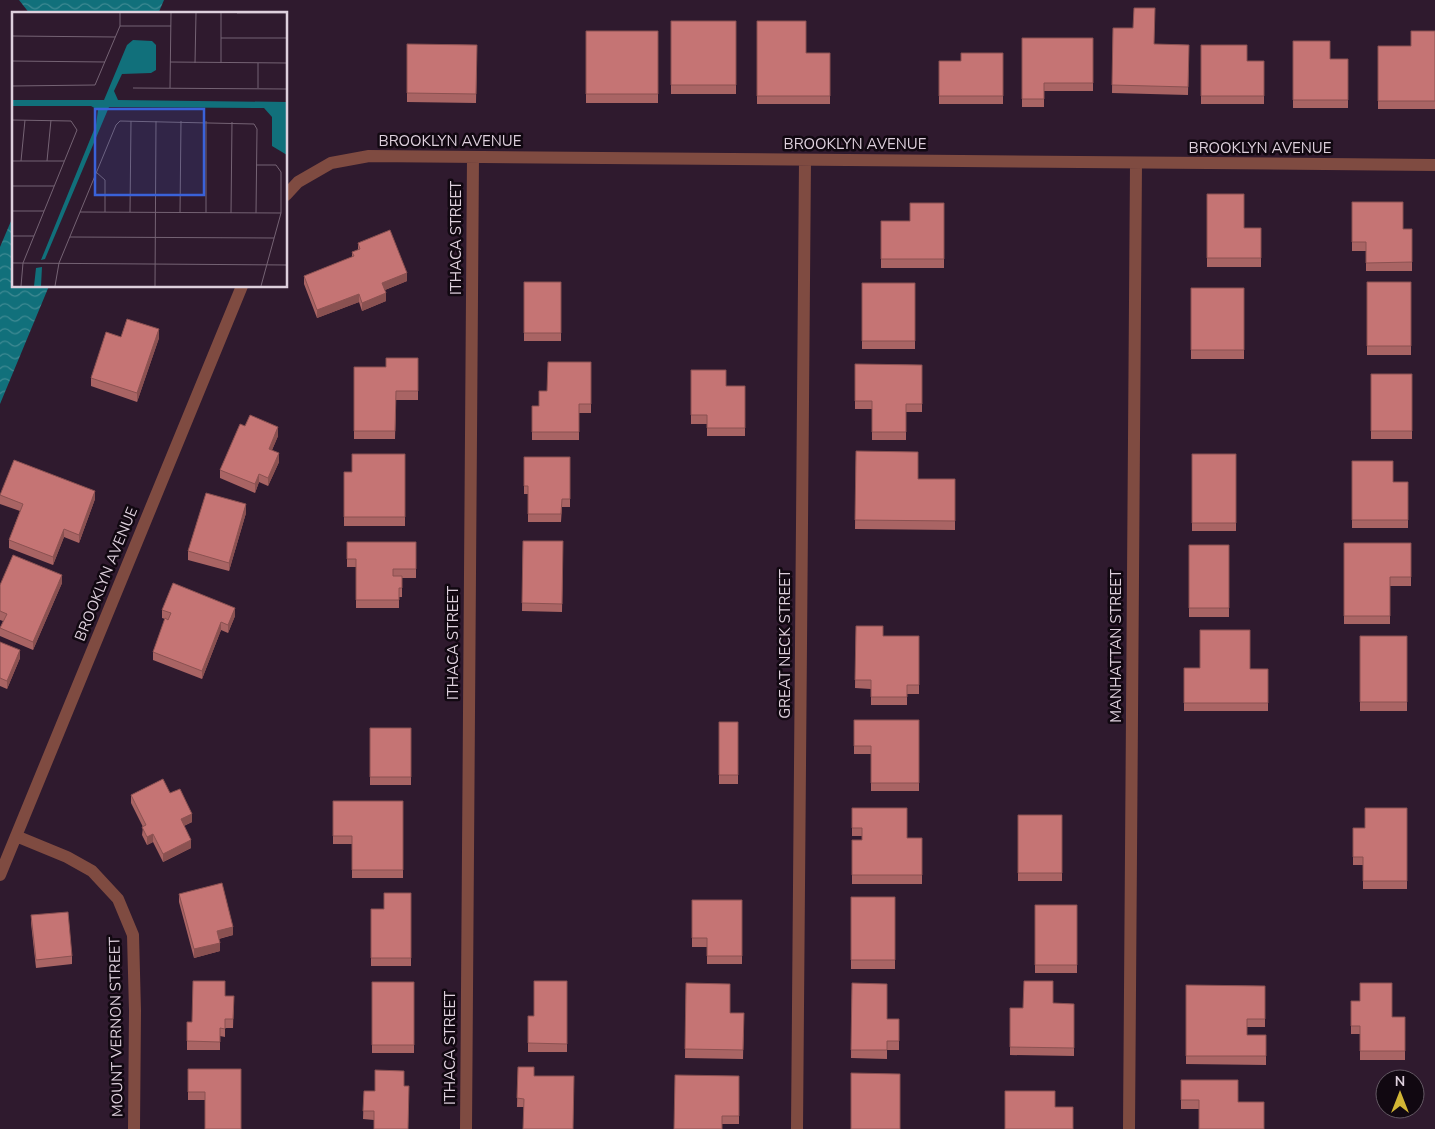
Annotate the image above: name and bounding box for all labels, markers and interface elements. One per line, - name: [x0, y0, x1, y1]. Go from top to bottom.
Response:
- inset map: [12, 12, 288, 288]
- street label: BROOKLYN AVENUE: [379, 131, 522, 151]
- street label: BROOKLYN AVENUE: [784, 134, 927, 154]
- street label: BROOKLYN AVENUE: [1189, 138, 1332, 158]
- street label: ITHACA STREET: [446, 181, 466, 295]
- street label: BROOKLYN AVENUE: [70, 504, 142, 644]
- street label: GREAT NECK STREET: [775, 569, 795, 719]
- street label: MANHATTAN STREET: [1106, 569, 1126, 723]
- street label: ITHACA STREET: [443, 586, 463, 700]
- street label: MOUNT VERNON STREET: [104, 937, 128, 1117]
- street label: ITHACA STREET: [440, 991, 460, 1105]
- north arrow: [1375, 1069, 1425, 1119]
- text: N: [1395, 1072, 1405, 1091]

